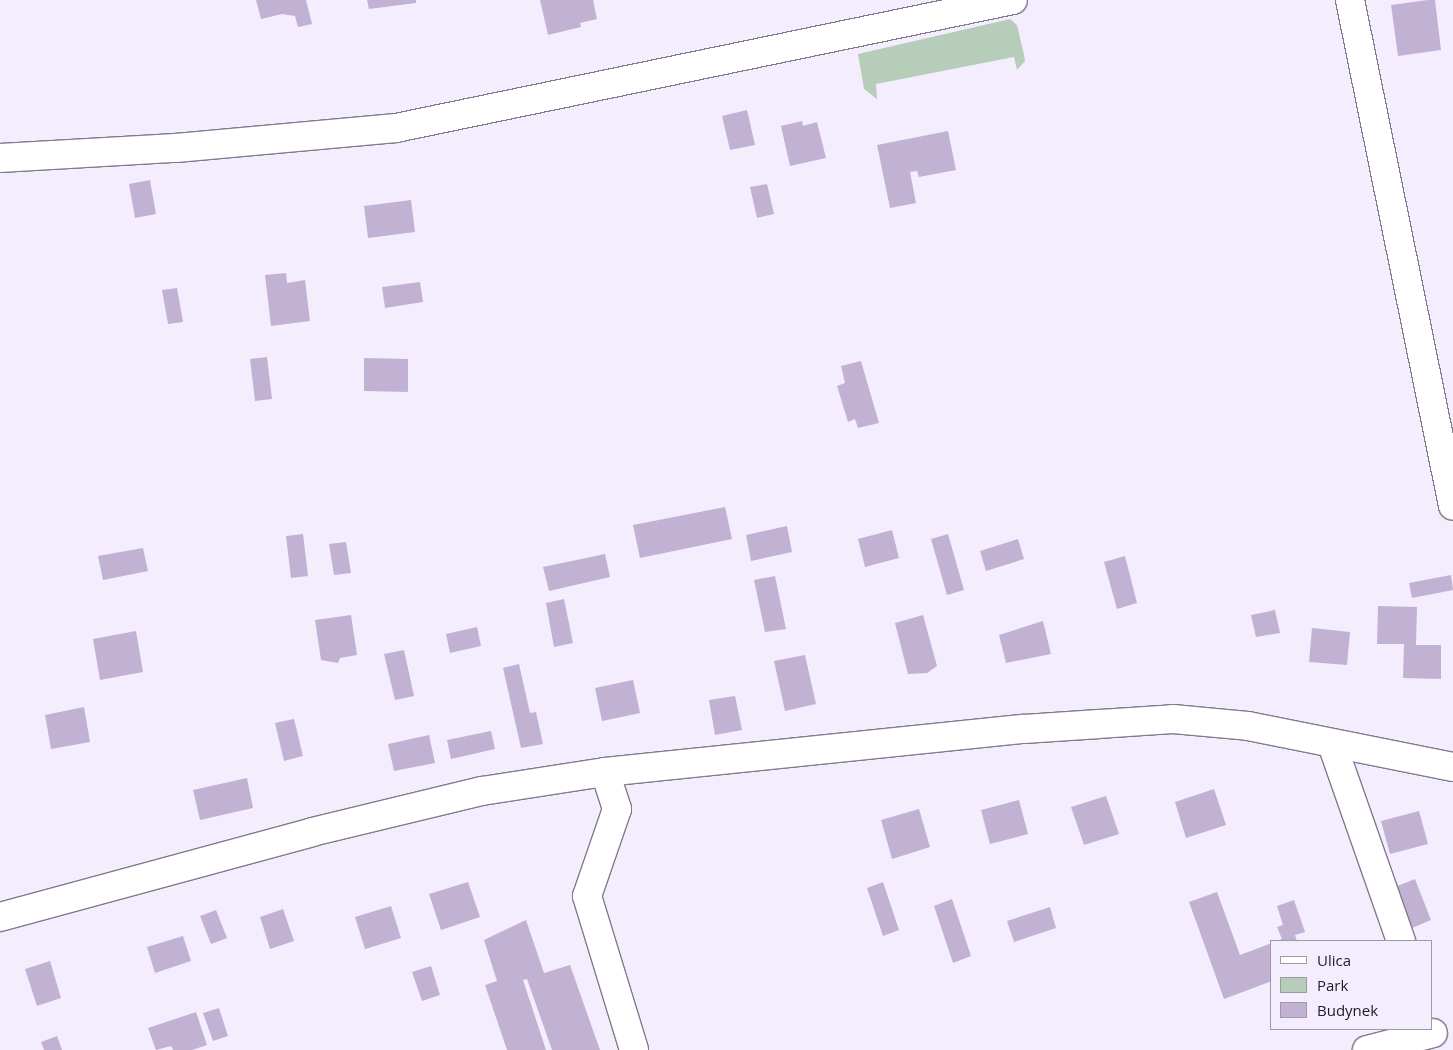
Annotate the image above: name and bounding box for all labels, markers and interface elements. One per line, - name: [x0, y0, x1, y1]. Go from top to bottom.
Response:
- legend: [1270, 940, 1433, 1030]
- text: Ulica: [1317, 950, 1351, 970]
- text: Park: [1317, 975, 1348, 995]
- text: Budynek: [1317, 1000, 1378, 1020]

